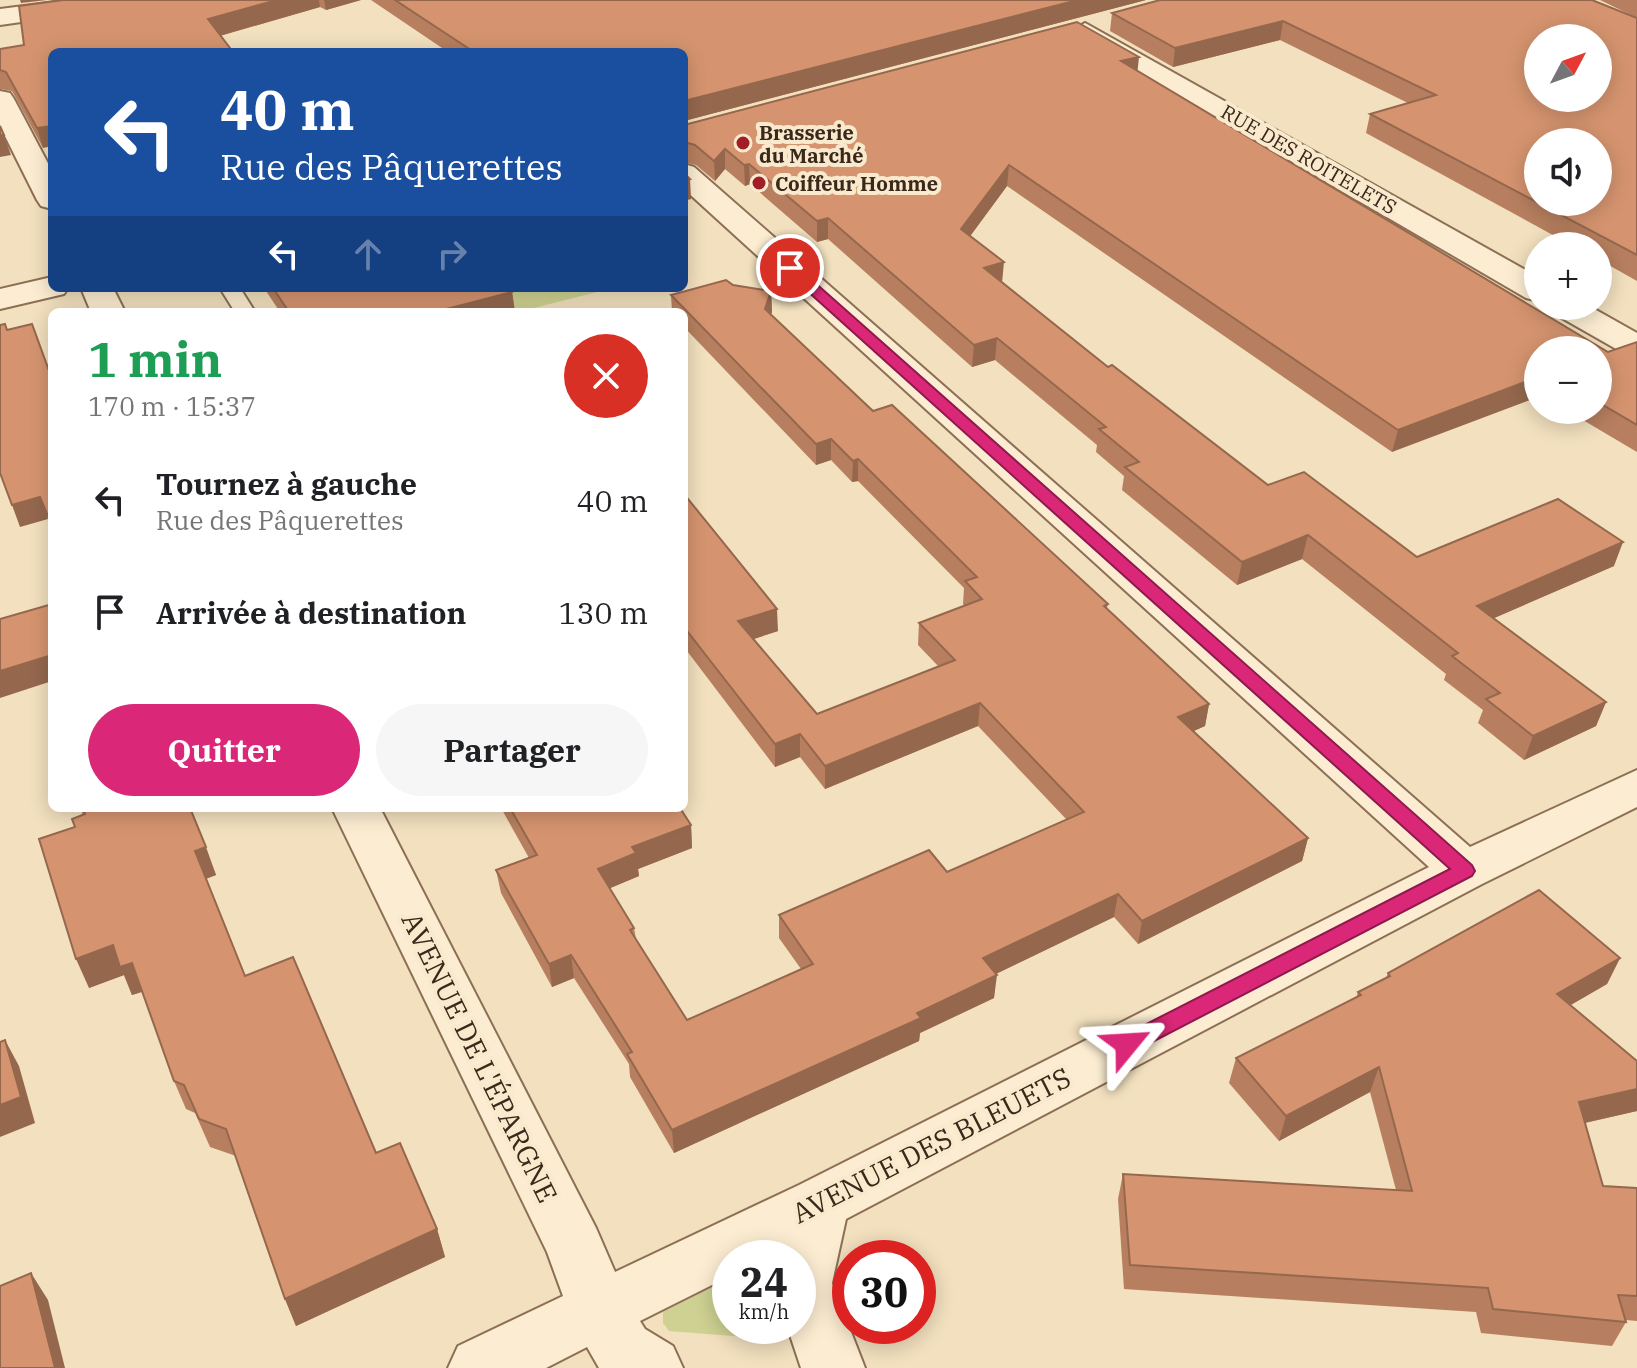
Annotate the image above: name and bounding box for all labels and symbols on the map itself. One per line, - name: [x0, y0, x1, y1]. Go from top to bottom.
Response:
- north arrow: [1524, 24, 1612, 112]
- street label: RUE DES ROITELETS: [1216, 98, 1402, 220]
- place label: Brasserie du Marché: [759, 119, 863, 169]
- marker: Brasserie du Marché: [734, 134, 752, 152]
- place label: Coiffeur Homme: [775, 170, 938, 197]
- marker: Coiffeur Homme: [750, 174, 768, 192]
- pin: [756, 234, 824, 302]
- street label: AVENUE DE L'ÉPARGNE: [394, 906, 566, 1208]
- position arrow: [1085, 1002, 1169, 1086]
- street label: AVENUE DES BLEUETS: [785, 1059, 1077, 1231]
- speed limit sign: 30: [832, 1240, 936, 1344]

